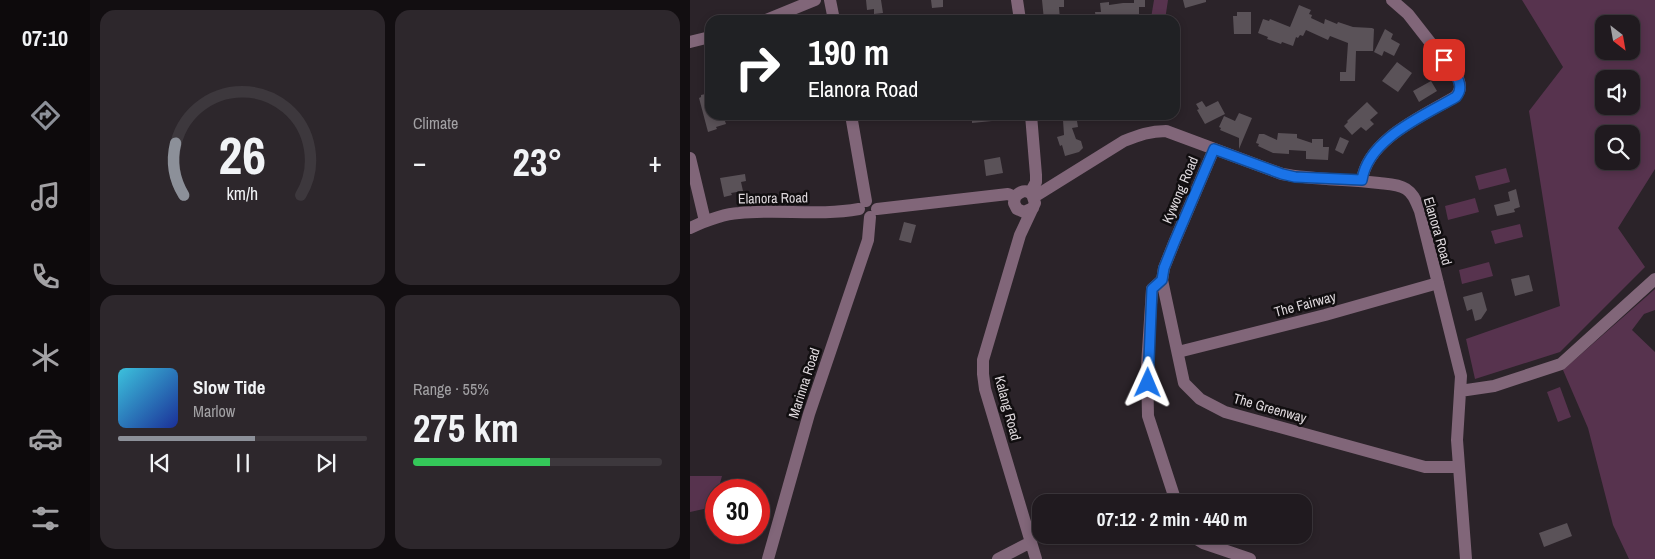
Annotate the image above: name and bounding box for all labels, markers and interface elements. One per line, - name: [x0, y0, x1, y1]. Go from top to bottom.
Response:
- north arrow: [1595, 15, 1640, 60]
- map controls: [1595, 15, 1640, 170]
- text: 07:10: [22, 23, 68, 53]
- text: 190 m: [808, 29, 889, 76]
- icon: right: [725, 35, 790, 100]
- pin: [1423, 39, 1465, 81]
- icon: arrive: [1430, 46, 1458, 74]
- button: sound: [1595, 70, 1640, 115]
- text: Elanora Road: [808, 74, 918, 104]
- icon: directions: [28, 98, 63, 133]
- text: Climate: [413, 112, 458, 134]
- text: 26: [219, 120, 266, 190]
- button: search: [1595, 125, 1640, 170]
- text: 23°: [513, 137, 562, 188]
- text: −: [413, 143, 426, 181]
- text: +: [649, 143, 662, 181]
- street label: Kywong Road: [1158, 154, 1202, 226]
- icon: music: [28, 179, 63, 214]
- text: km/h: [227, 182, 258, 206]
- street label: Elanora Road: [738, 188, 808, 208]
- street label: Elanora Road: [1420, 195, 1456, 267]
- icon: phone: [28, 259, 63, 294]
- street label: The Fairway: [1272, 287, 1338, 321]
- icon: climate: [28, 340, 63, 375]
- street label: Marinna Road: [784, 346, 824, 420]
- position arrow: [1121, 356, 1173, 408]
- text: Slow Tide: [193, 374, 265, 400]
- street label: Kalang Road: [991, 374, 1025, 442]
- text: Range · 55%: [413, 378, 489, 400]
- street label: The Greenway: [1231, 389, 1309, 427]
- text: Marlow: [193, 400, 235, 422]
- text: 275 km: [413, 403, 519, 454]
- icon: car: [28, 421, 63, 456]
- icon: previous: [146, 449, 174, 477]
- icon: pause: [229, 449, 257, 477]
- icon: next: [312, 449, 340, 477]
- speed limit sign: 30: [705, 479, 770, 544]
- icon: filters: [28, 501, 63, 536]
- text: 07:12 · 2 min · 440 m: [1097, 506, 1247, 532]

